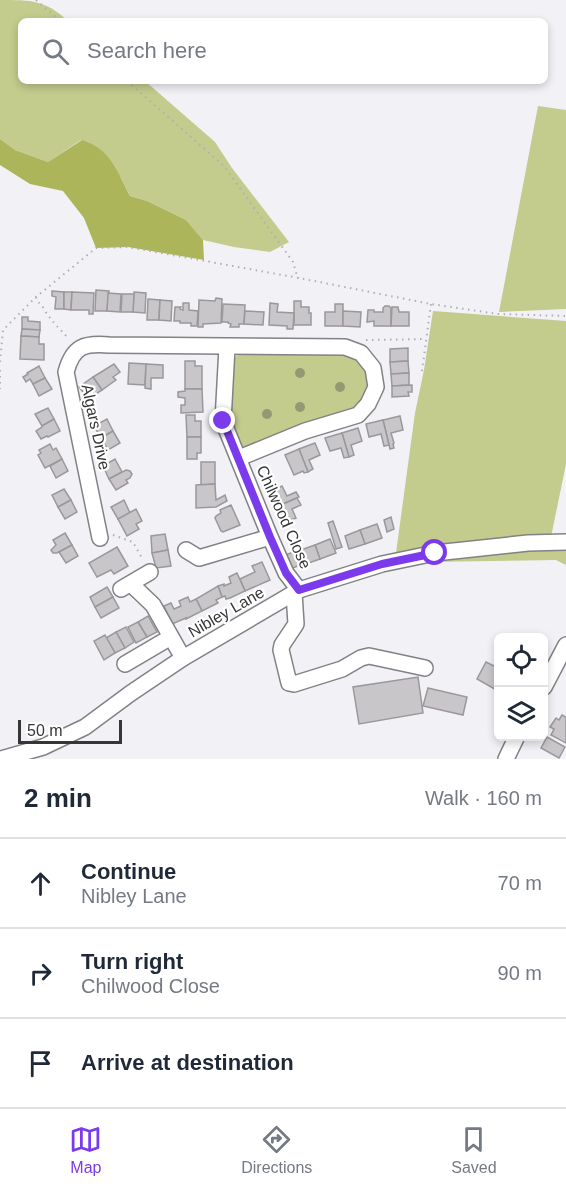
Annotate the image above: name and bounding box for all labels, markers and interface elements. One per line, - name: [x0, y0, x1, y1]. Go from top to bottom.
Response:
- search box: [18, 18, 548, 84]
- icon: search: [39, 35, 72, 68]
- text: Search here: [87, 38, 207, 63]
- street label: Algars Drive: [79, 383, 113, 471]
- route end: [209, 407, 235, 433]
- street label: Chilwood Close: [254, 463, 314, 571]
- route start: [421, 539, 447, 565]
- street label: Nibley Lane: [185, 583, 267, 640]
- map controls: [494, 633, 548, 741]
- button: locate: [494, 633, 548, 687]
- button: layers: [494, 687, 548, 741]
- scale bar: [18, 717, 122, 744]
- text: 50 m: [27, 722, 63, 739]
- text: 2 min: [24, 783, 92, 813]
- text: Walk · 160 m: [425, 787, 542, 809]
- text: Continue: [81, 859, 176, 884]
- icon: ahead: [24, 867, 57, 900]
- text: 70 m: [498, 872, 542, 894]
- text: Nibley Lane: [81, 885, 187, 907]
- text: Turn right: [81, 949, 183, 974]
- icon: right: [24, 957, 57, 990]
- text: 90 m: [498, 962, 542, 984]
- text: Chilwood Close: [81, 975, 220, 997]
- icon: arrive: [24, 1047, 57, 1080]
- text: Arrive at destination: [81, 1050, 294, 1075]
- tab: Map: [69, 1123, 102, 1177]
- tab: Directions: [241, 1123, 312, 1177]
- tab: Saved: [451, 1123, 497, 1177]

